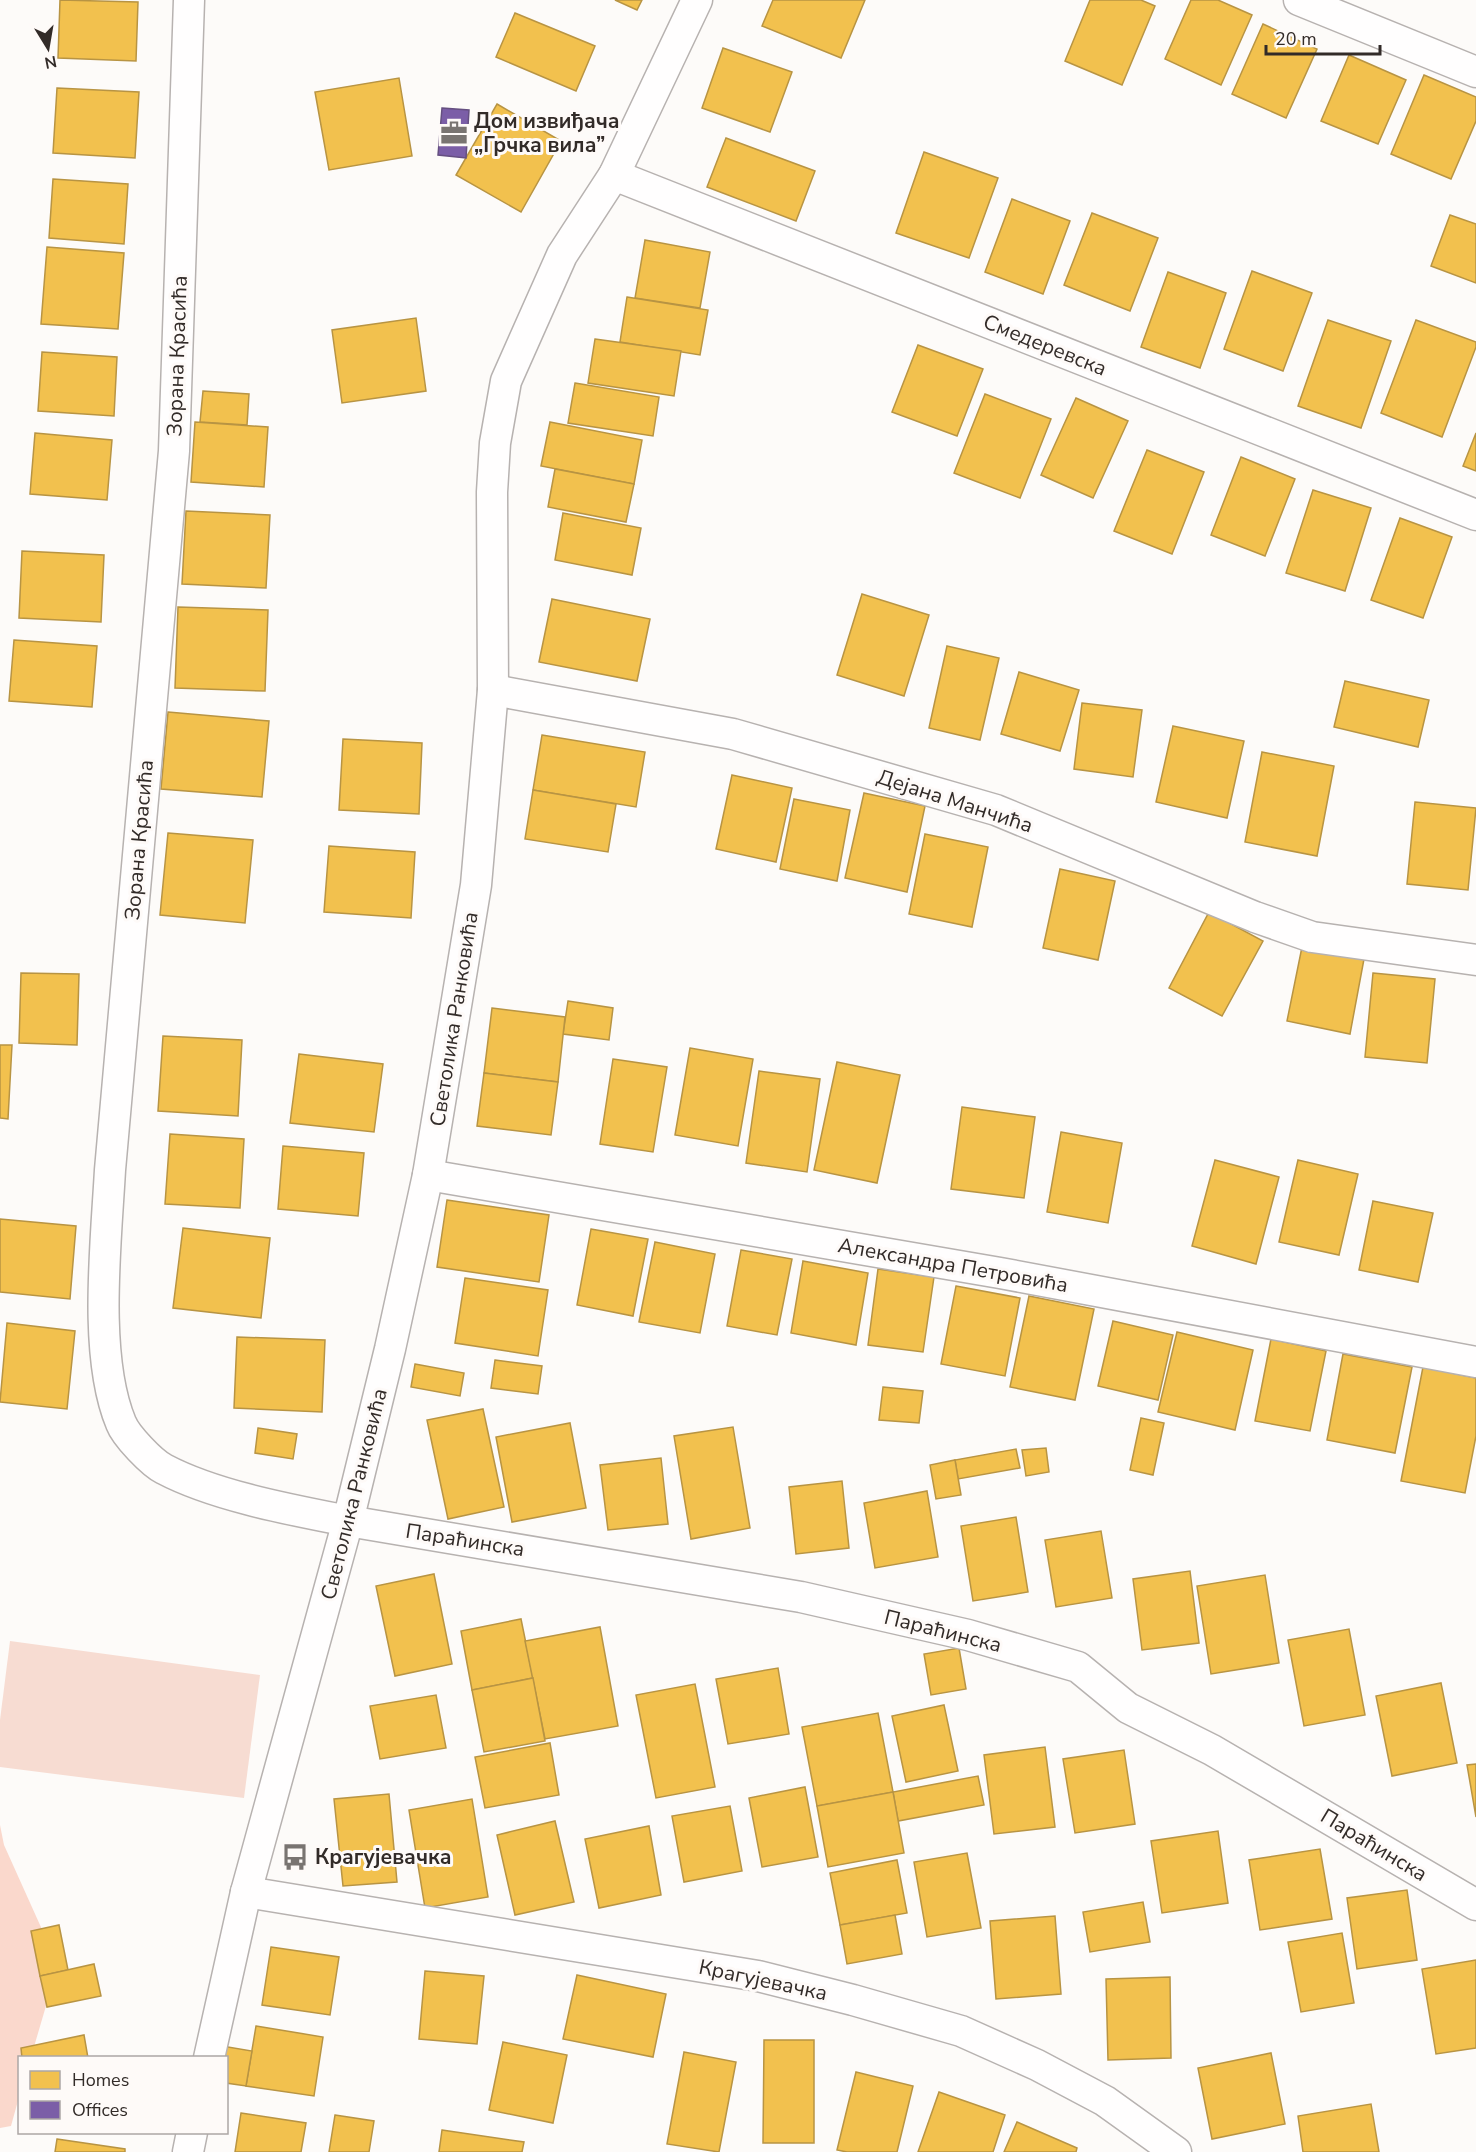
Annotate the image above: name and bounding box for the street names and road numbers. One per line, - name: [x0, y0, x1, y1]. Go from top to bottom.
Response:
- street label: Зорана Красића: [160, 275, 194, 437]
- street label: Смедеревска: [979, 308, 1111, 382]
- street label: Зорана Красића: [118, 759, 160, 921]
- street label: Дејана Манчића: [874, 763, 1036, 839]
- street label: Светолика Ранковића: [423, 910, 485, 1128]
- street label: Александра Петровића: [836, 1231, 1070, 1299]
- street label: Светолика Ранковића: [314, 1385, 394, 1603]
- street label: Параћинска: [404, 1517, 526, 1563]
- street label: Параћинска: [881, 1603, 1005, 1659]
- street label: Параћинска: [1315, 1802, 1433, 1888]
- street label: Крагујевачка: [696, 1953, 830, 2007]

